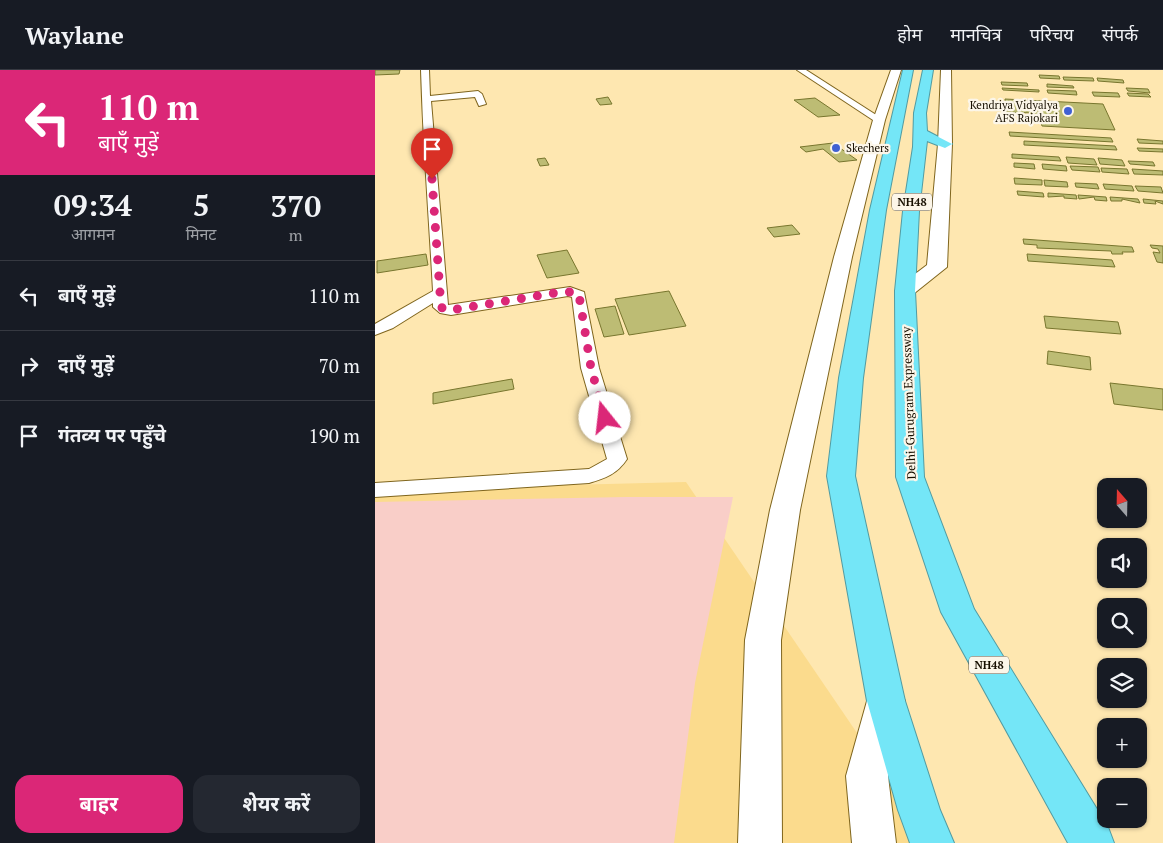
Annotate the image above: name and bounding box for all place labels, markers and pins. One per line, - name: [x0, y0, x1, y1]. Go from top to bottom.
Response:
- place label: Kendriya Vidyalya AFS Rajokari: [970, 98, 1058, 125]
- marker: Kendriya Vidyalya AFS Rajokari: [1062, 105, 1074, 117]
- pin: [411, 128, 453, 179]
- place label: Skechers: [846, 141, 889, 155]
- marker: Skechers: [830, 142, 842, 154]

